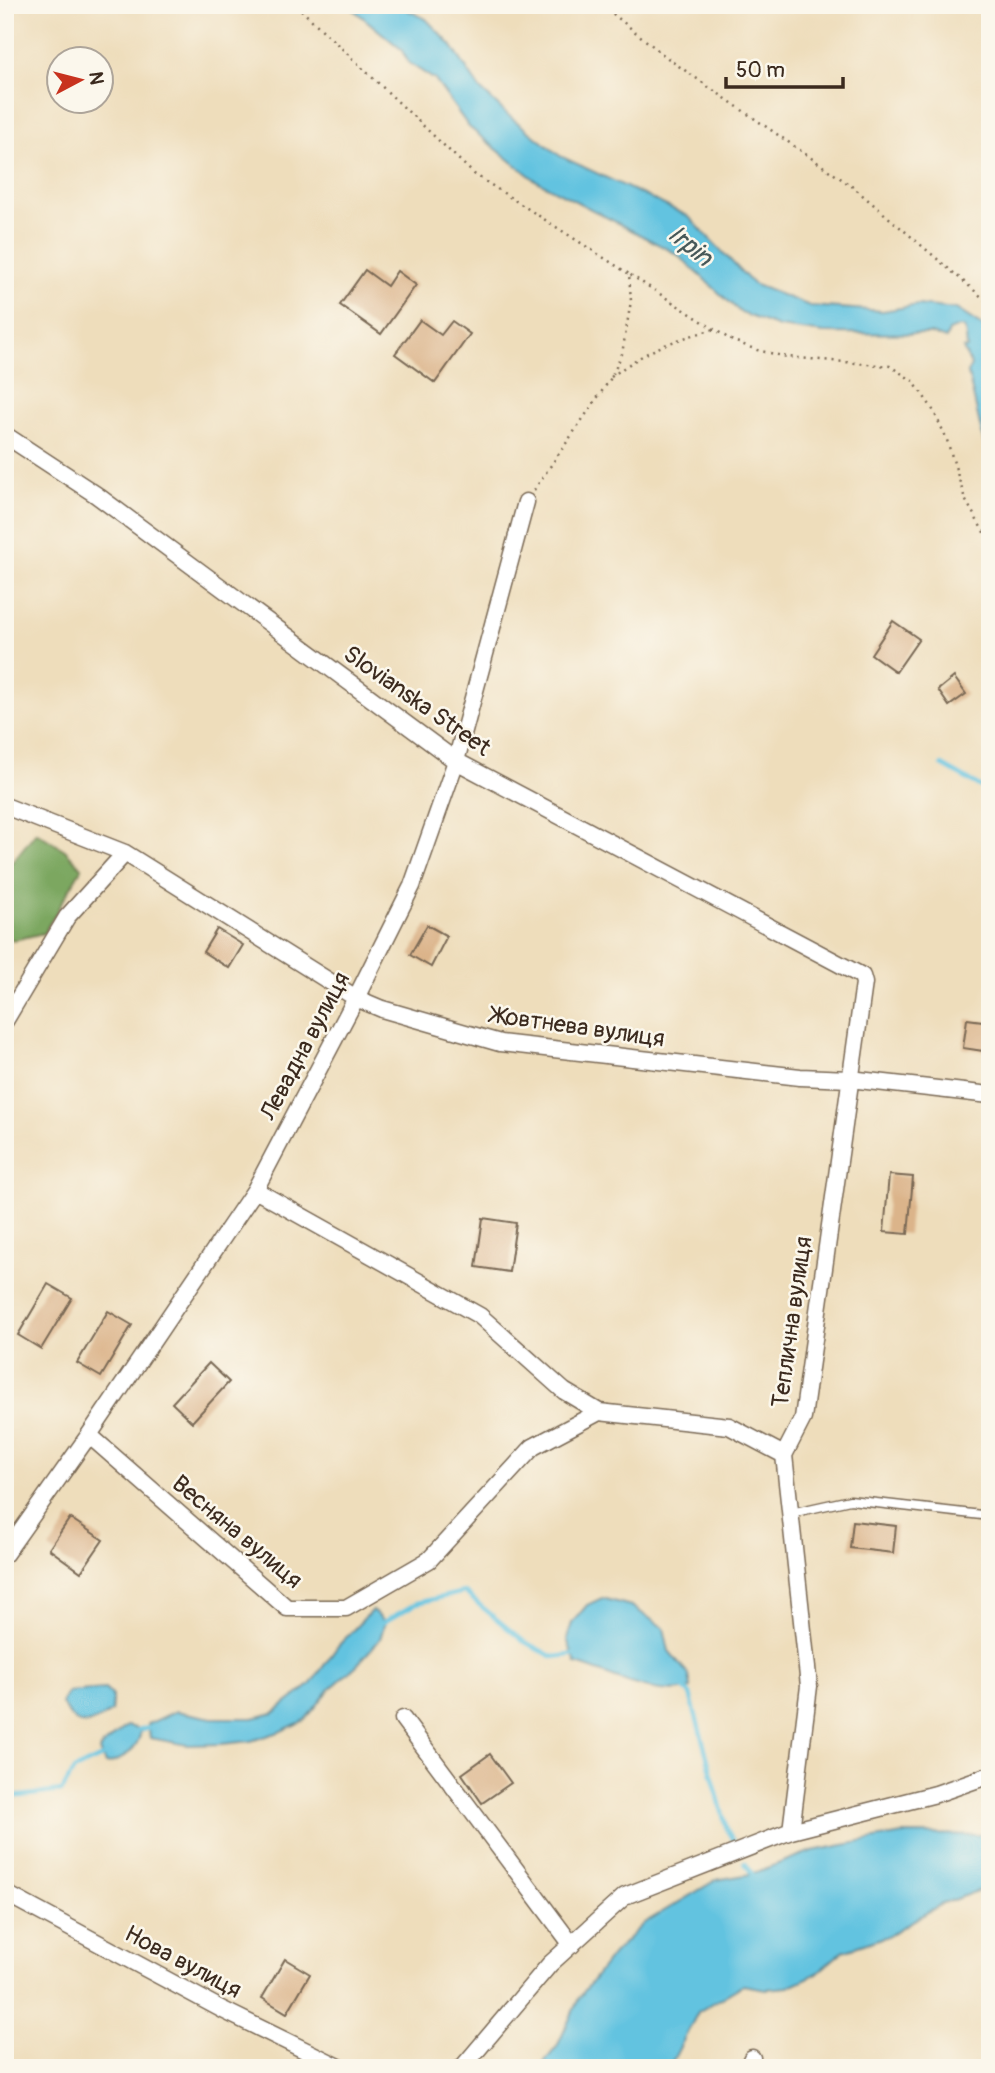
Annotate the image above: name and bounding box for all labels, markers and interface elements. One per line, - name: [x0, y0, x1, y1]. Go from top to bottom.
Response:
- north arrow: [46, 46, 116, 116]
- scale bar: [726, 46, 843, 90]
- text: 50 m: [736, 57, 785, 84]
- text: N: [83, 70, 109, 86]
- water label: Irpin: [661, 218, 720, 274]
- street label: Slovianska Street: [338, 639, 497, 763]
- street label: Левадна вулиця: [253, 967, 356, 1126]
- street label: Жовтнева вулиця: [485, 1000, 667, 1054]
- street label: Теплична вулиця: [766, 1234, 818, 1410]
- street label: Весняна вулиця: [166, 1469, 308, 1595]
- street label: Нова вулиця: [120, 1919, 246, 2005]

